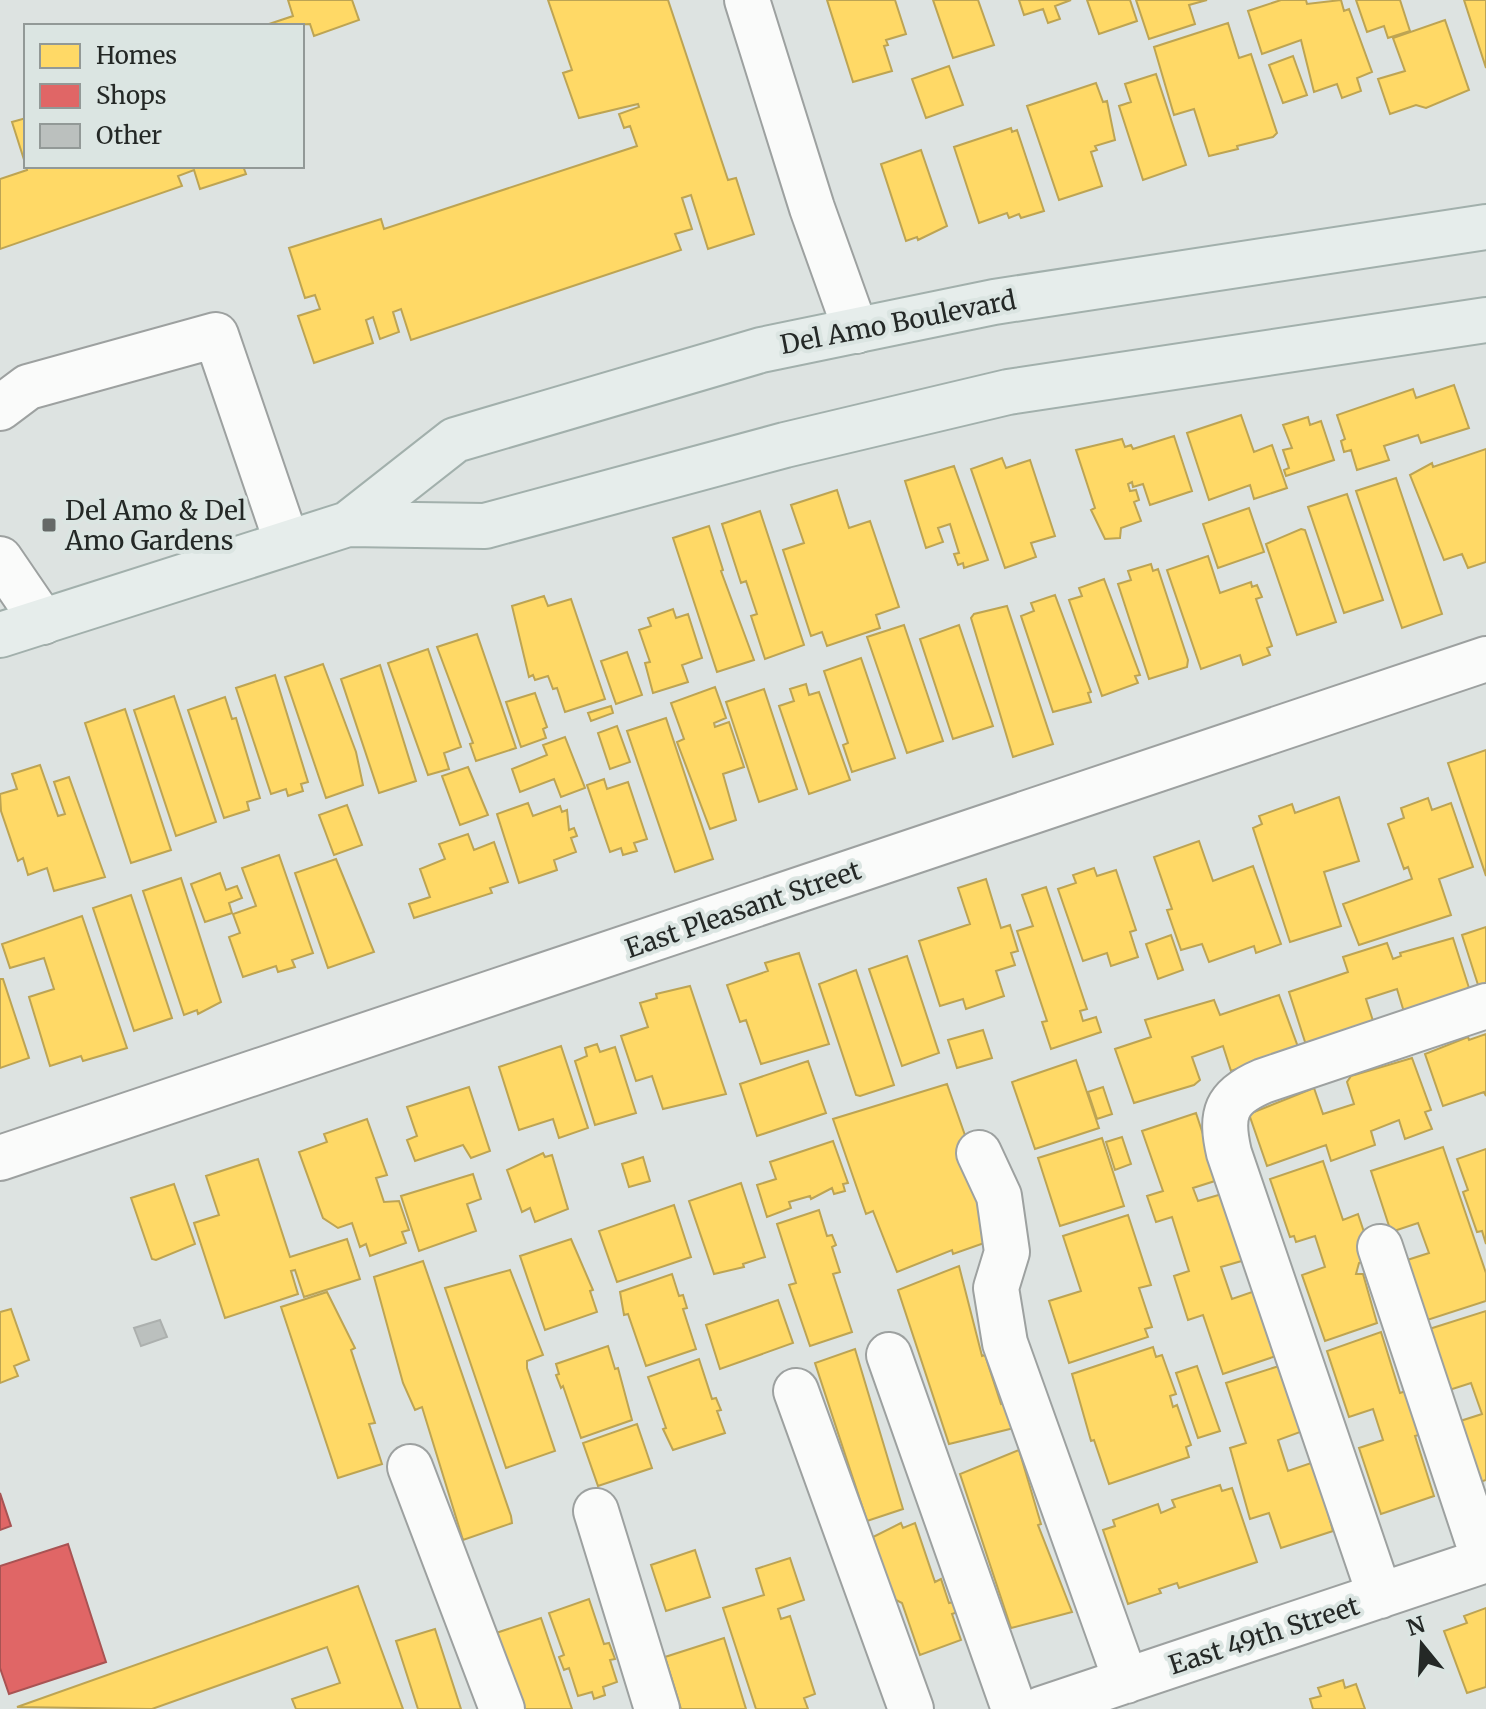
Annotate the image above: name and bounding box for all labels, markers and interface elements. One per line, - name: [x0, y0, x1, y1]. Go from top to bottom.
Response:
- legend: [24, 24, 304, 168]
- text: Homes: [96, 40, 177, 71]
- text: Shops: [96, 80, 167, 111]
- text: Other: [96, 120, 162, 151]
- street label: Del Amo Boulevard: [777, 283, 1019, 361]
- place label: Del Amo & Del Amo Gardens: [64, 494, 246, 557]
- marker: Del Amo & Del Amo Gardens: [40, 516, 58, 534]
- street label: East Pleasant Street: [621, 853, 865, 965]
- street label: East 49th Street: [1165, 1589, 1363, 1681]
- north arrow: [1382, 1605, 1462, 1685]
- text: N: [1403, 1610, 1429, 1642]

